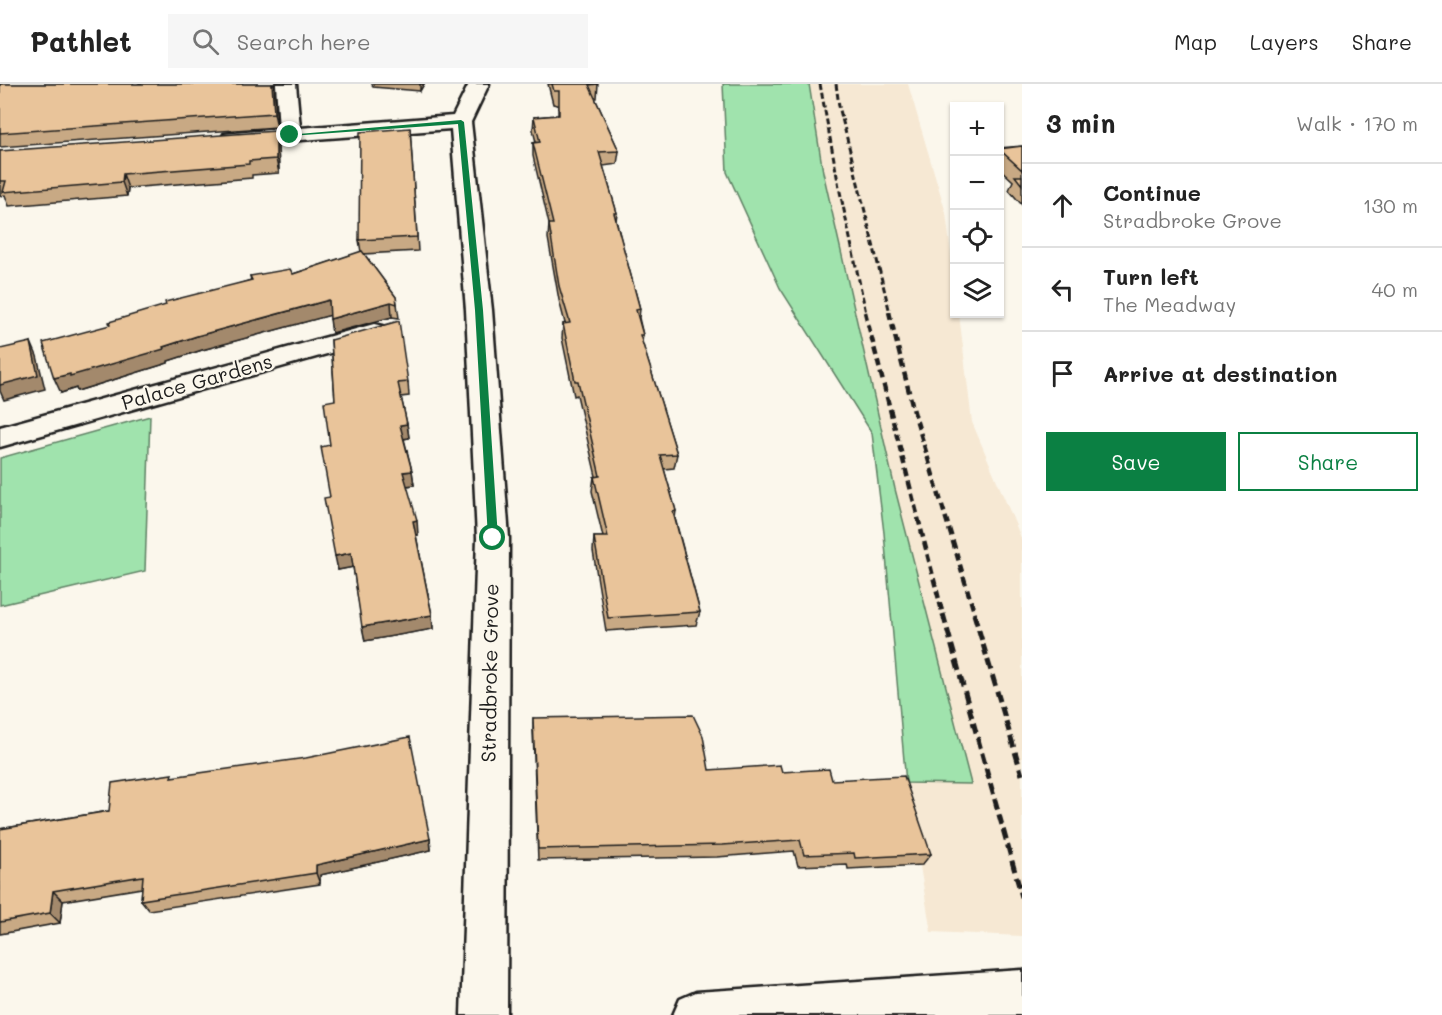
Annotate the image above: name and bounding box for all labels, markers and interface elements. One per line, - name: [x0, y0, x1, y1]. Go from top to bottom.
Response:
- search box: [168, 14, 588, 68]
- text: Pathlet: [30, 23, 132, 59]
- icon: search: [189, 25, 222, 58]
- text: Search here: [237, 27, 371, 56]
- text: Map: [1174, 28, 1217, 55]
- text: Layers: [1250, 28, 1319, 55]
- text: Share: [1352, 28, 1412, 55]
- map controls: [950, 102, 1004, 318]
- button: +: [950, 102, 1004, 156]
- text: 3 min: [1046, 106, 1115, 140]
- text: Walk · 170 m: [1296, 110, 1418, 136]
- route end: [276, 121, 302, 147]
- button: −: [950, 156, 1004, 210]
- text: Continue: [1103, 178, 1201, 207]
- icon: ahead: [1046, 189, 1079, 222]
- text: 130 m: [1363, 192, 1418, 218]
- text: Stradbroke Grove: [1103, 207, 1282, 233]
- button: locate: [950, 210, 1004, 264]
- text: Turn left: [1103, 262, 1199, 291]
- button: layers: [950, 264, 1004, 318]
- icon: left: [1046, 273, 1079, 306]
- text: 40 m: [1372, 276, 1418, 302]
- text: The Meadway: [1103, 291, 1236, 317]
- street label: Palace Gardens: [118, 347, 275, 415]
- icon: arrive: [1046, 357, 1079, 390]
- text: Arrive at destination: [1103, 359, 1338, 388]
- button: Save: [1046, 432, 1226, 491]
- button: Share: [1238, 432, 1418, 491]
- route start: [479, 524, 505, 550]
- street label: Stradbroke Grove: [474, 583, 504, 763]

